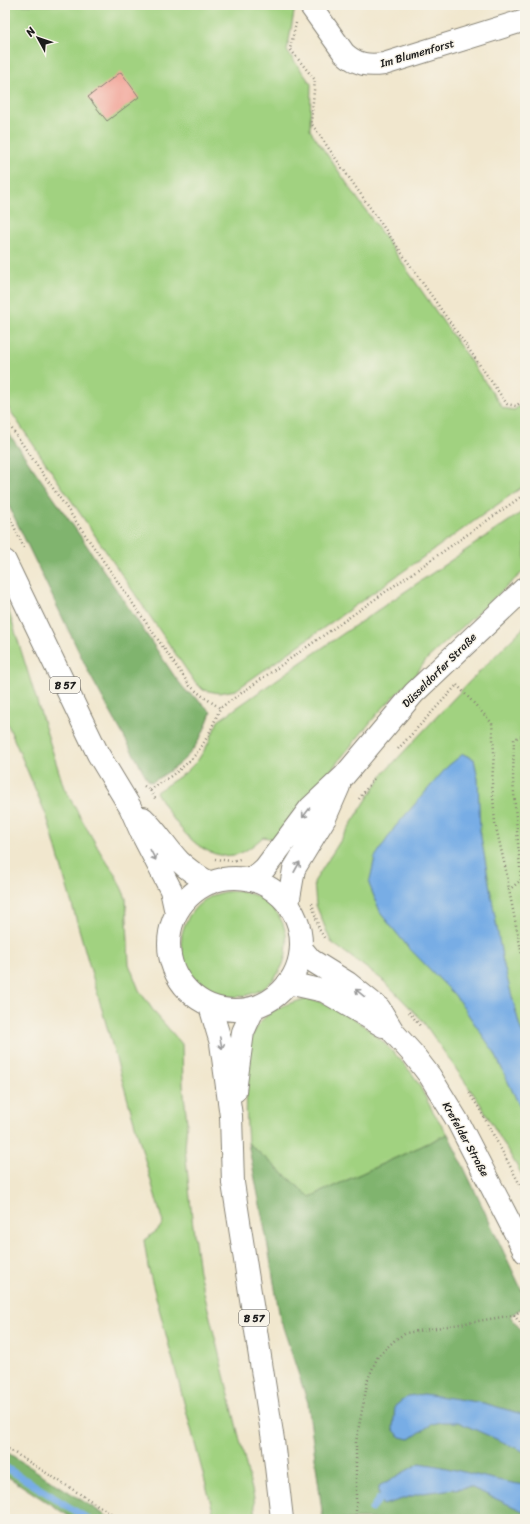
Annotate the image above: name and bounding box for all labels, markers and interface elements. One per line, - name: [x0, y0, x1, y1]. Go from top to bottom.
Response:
- north arrow: [18, 18, 58, 58]
- text: N: [20, 23, 41, 42]
- street label: Im Blumenforst: [377, 34, 457, 73]
- street label: Düsseldorfer Straße: [397, 628, 482, 712]
- road number: B 57: [50, 677, 80, 693]
- one-way arrow: [302, 808, 310, 819]
- one-way arrow: [149, 848, 157, 860]
- one-way arrow: [293, 861, 301, 873]
- one-way arrow: [355, 989, 366, 998]
- one-way arrow: [217, 1036, 225, 1049]
- street label: Krefelder Straße: [437, 1098, 494, 1181]
- road number: B 57: [239, 1310, 269, 1326]

